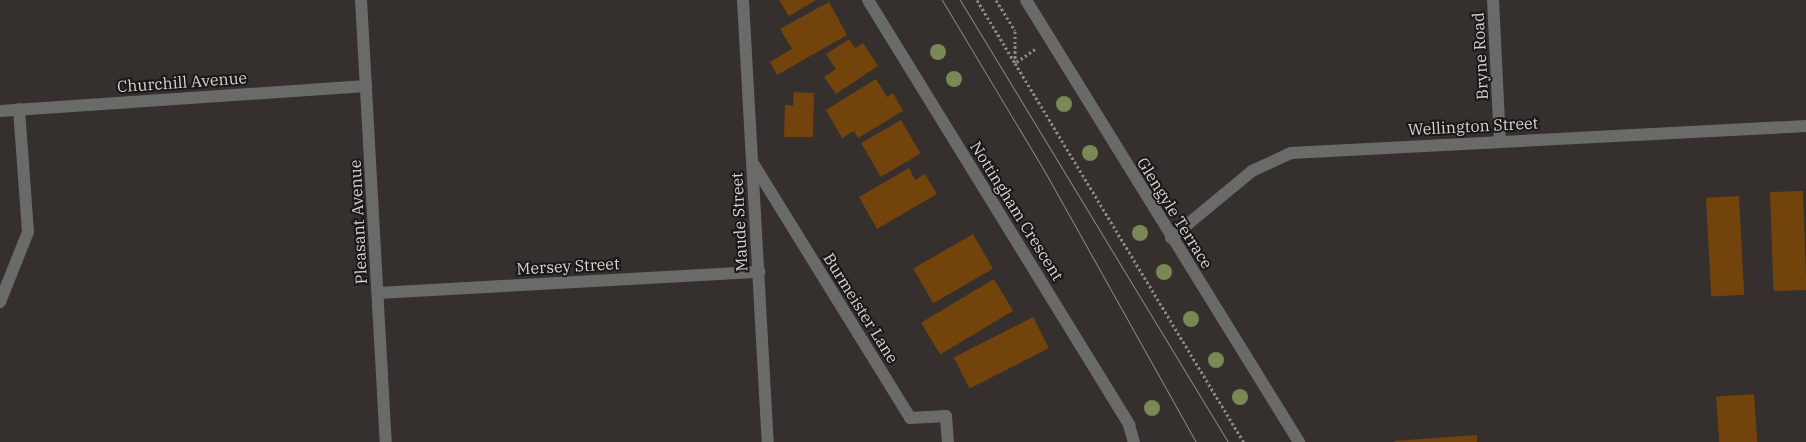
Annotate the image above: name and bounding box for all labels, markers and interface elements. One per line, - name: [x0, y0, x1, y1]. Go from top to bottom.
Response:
- street label: Bryne Road: [1468, 12, 1492, 100]
- street label: Churchill Avenue: [116, 68, 248, 96]
- street label: Wellington Street: [1407, 113, 1539, 139]
- street label: Nottingham Crescent: [966, 138, 1068, 284]
- street label: Glengyle Terrace: [1133, 154, 1217, 272]
- street label: Pleasant Avenue: [345, 159, 371, 285]
- street label: Maude Street: [727, 172, 751, 272]
- street label: Burmeister Lane: [819, 249, 903, 367]
- street label: Mersey Street: [516, 254, 620, 278]

